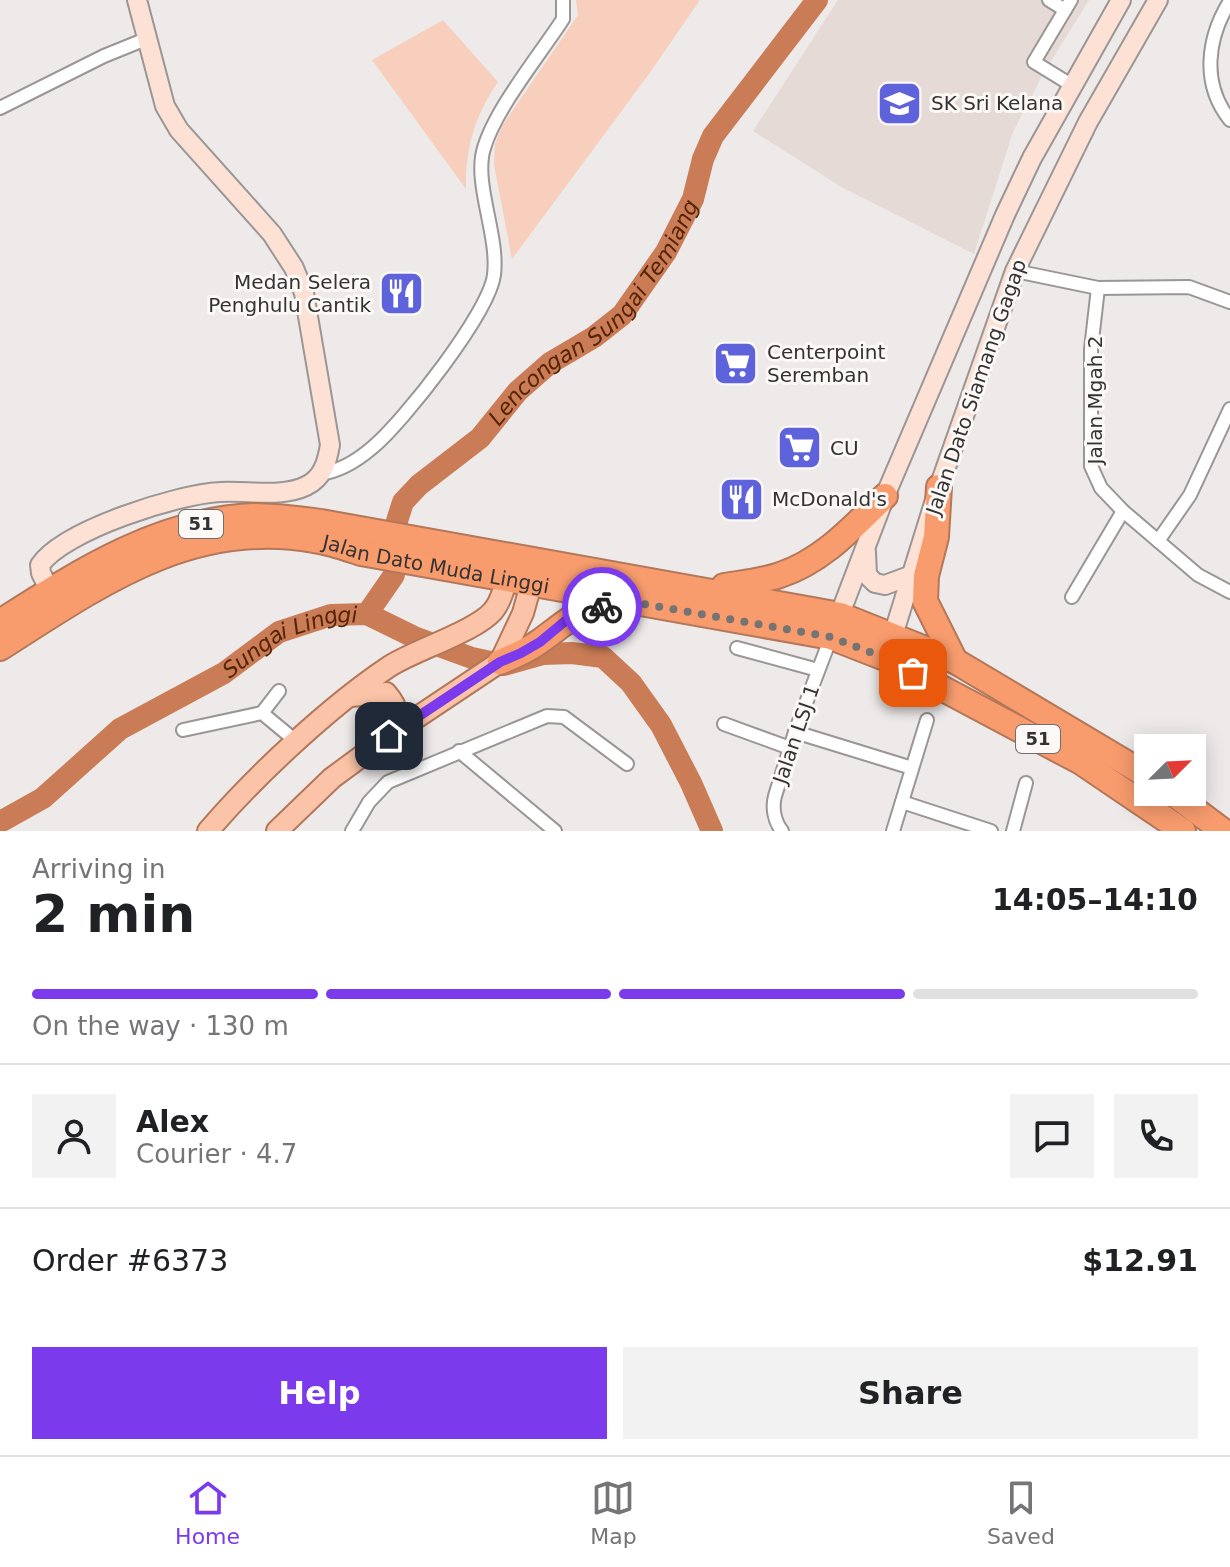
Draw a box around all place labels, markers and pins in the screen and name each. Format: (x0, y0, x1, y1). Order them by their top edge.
school or university icon: SK Sri Kelana (876, 79, 924, 127)
place label: SK Sri Kelana (931, 91, 1063, 115)
place label: Medan Selera Penghulu Cantik (208, 270, 371, 317)
restaurant icon: Medan Selera Penghulu Cantik (378, 270, 426, 318)
supermarket icon: Centerpoint Seremban (712, 340, 760, 388)
place label: Centerpoint Seremban (767, 340, 885, 387)
supermarket icon: CU (775, 424, 823, 472)
place label: CU (830, 436, 859, 460)
restaurant icon: McDonald's (717, 475, 765, 523)
place label: McDonald's (772, 487, 887, 511)
pin (879, 639, 947, 707)
pin (355, 702, 423, 770)

